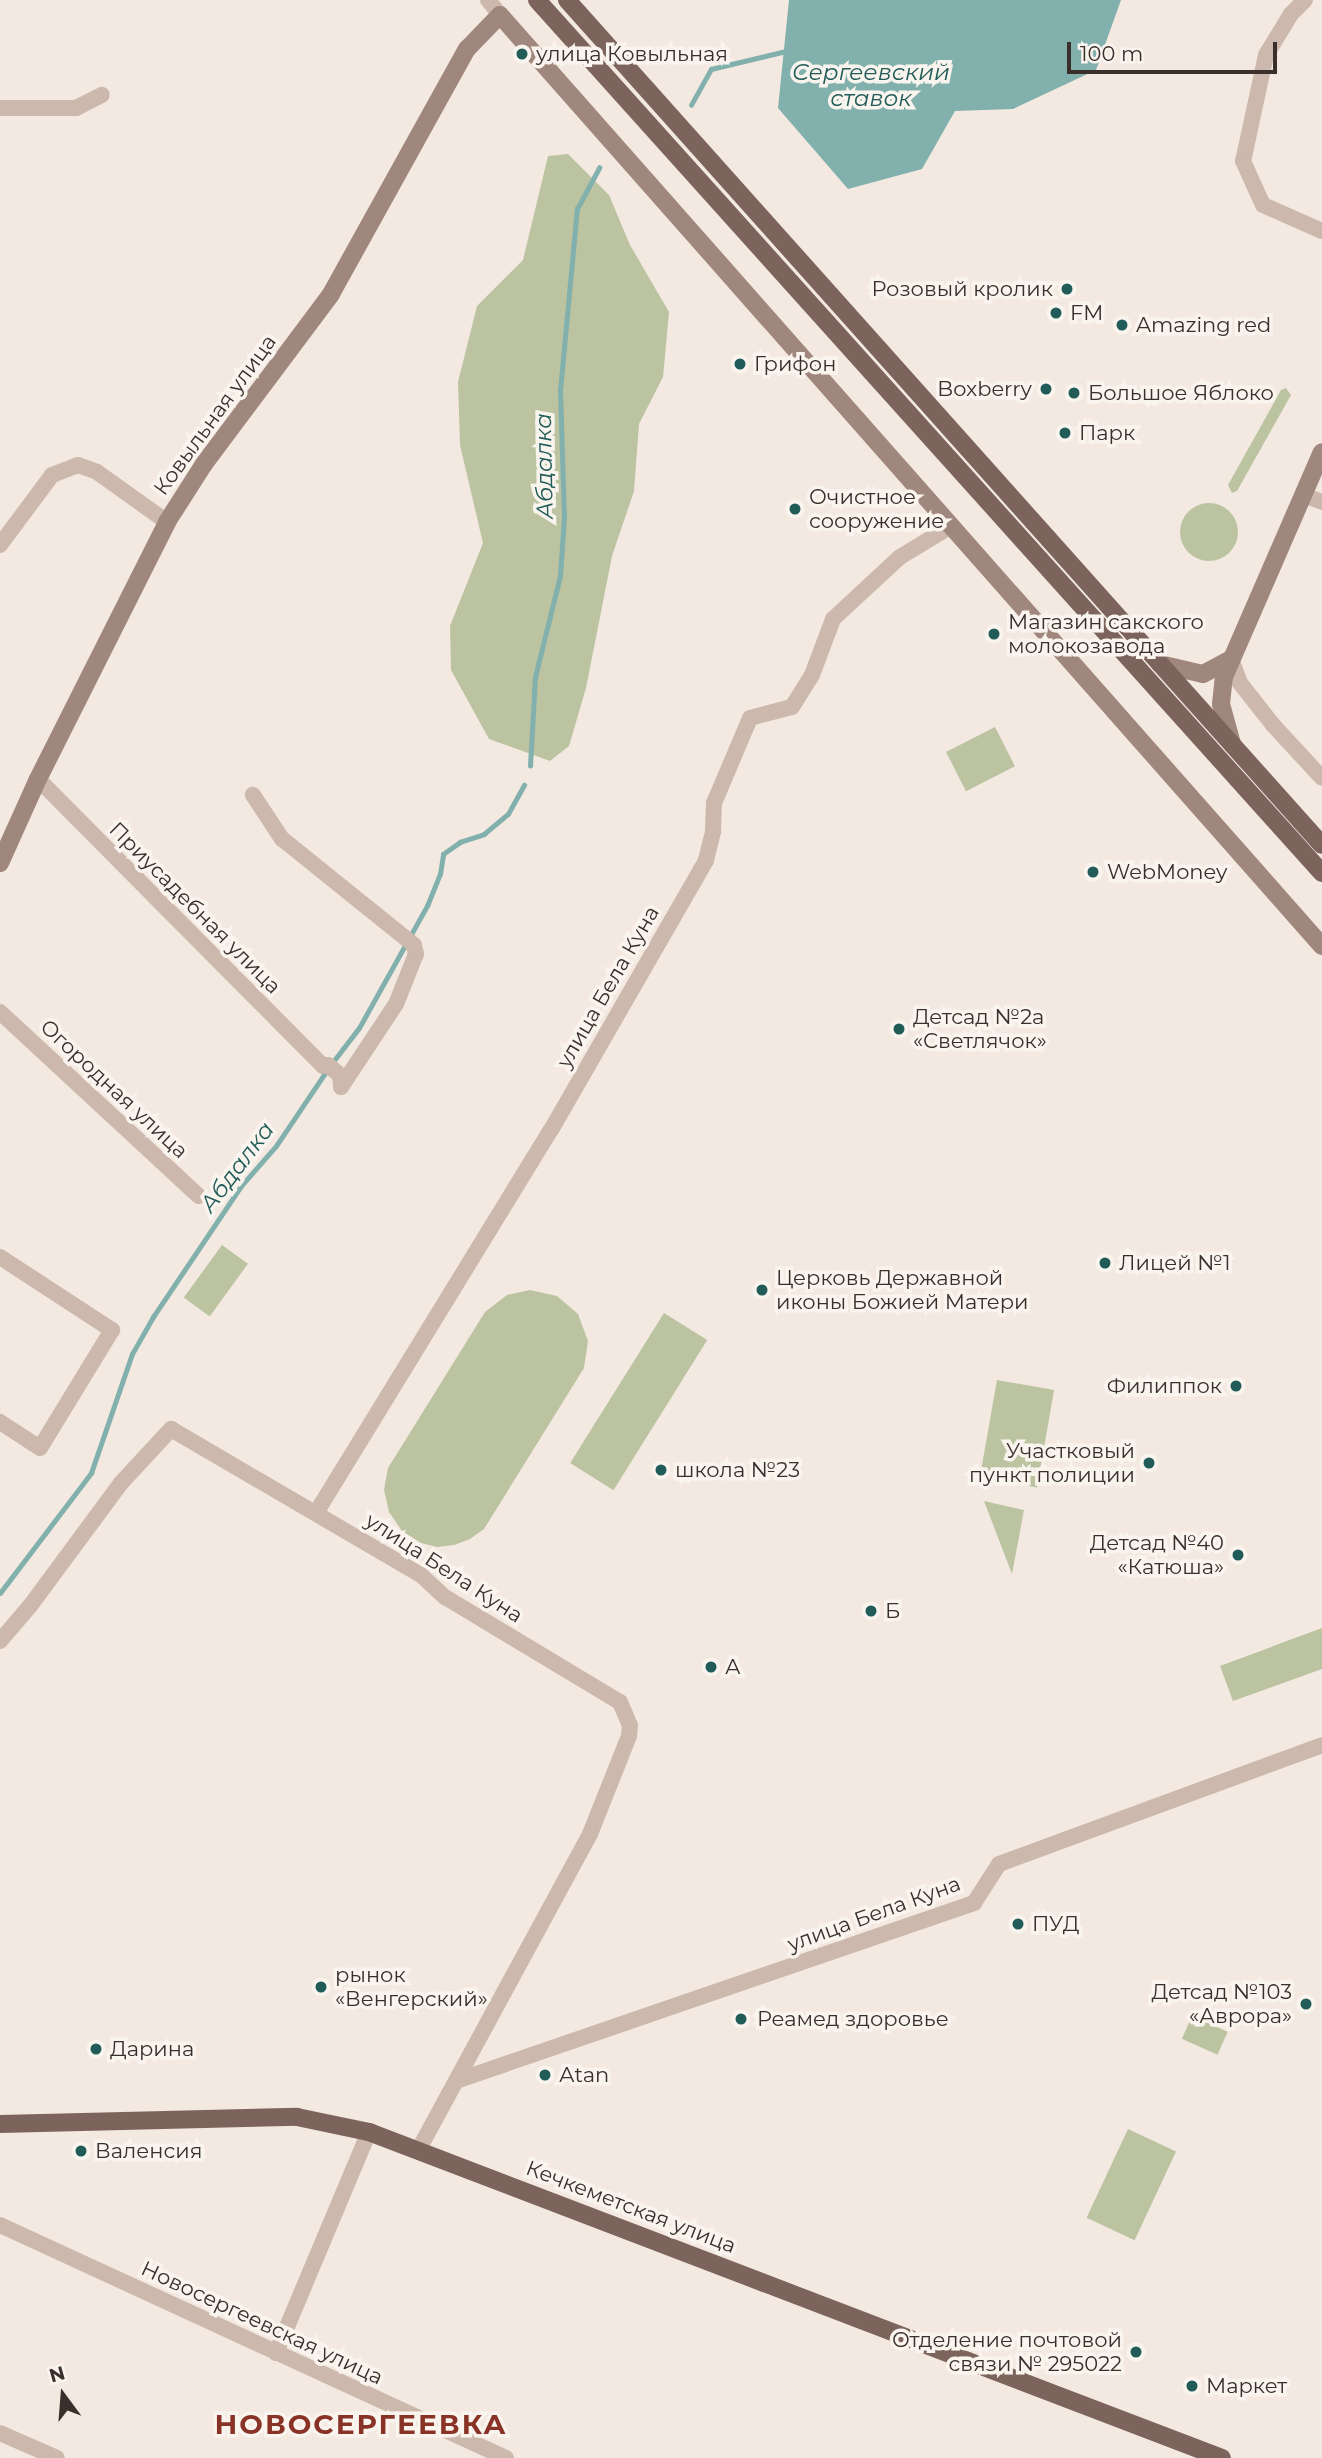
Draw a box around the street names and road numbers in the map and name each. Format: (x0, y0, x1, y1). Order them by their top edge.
street label: Ковыльная улица (148, 330, 282, 500)
street label: Приусадебная улица (104, 817, 286, 999)
street label: улица Бела Куна (551, 902, 665, 1072)
street label: Огородная улица (35, 1014, 193, 1164)
street label: улица Бела Куна (361, 1508, 527, 1628)
street label: улица Бела Куна (784, 1871, 964, 1957)
street label: Кечкеметская улица (522, 2155, 740, 2259)
street label: Новосергеевская улица (137, 2256, 387, 2390)

